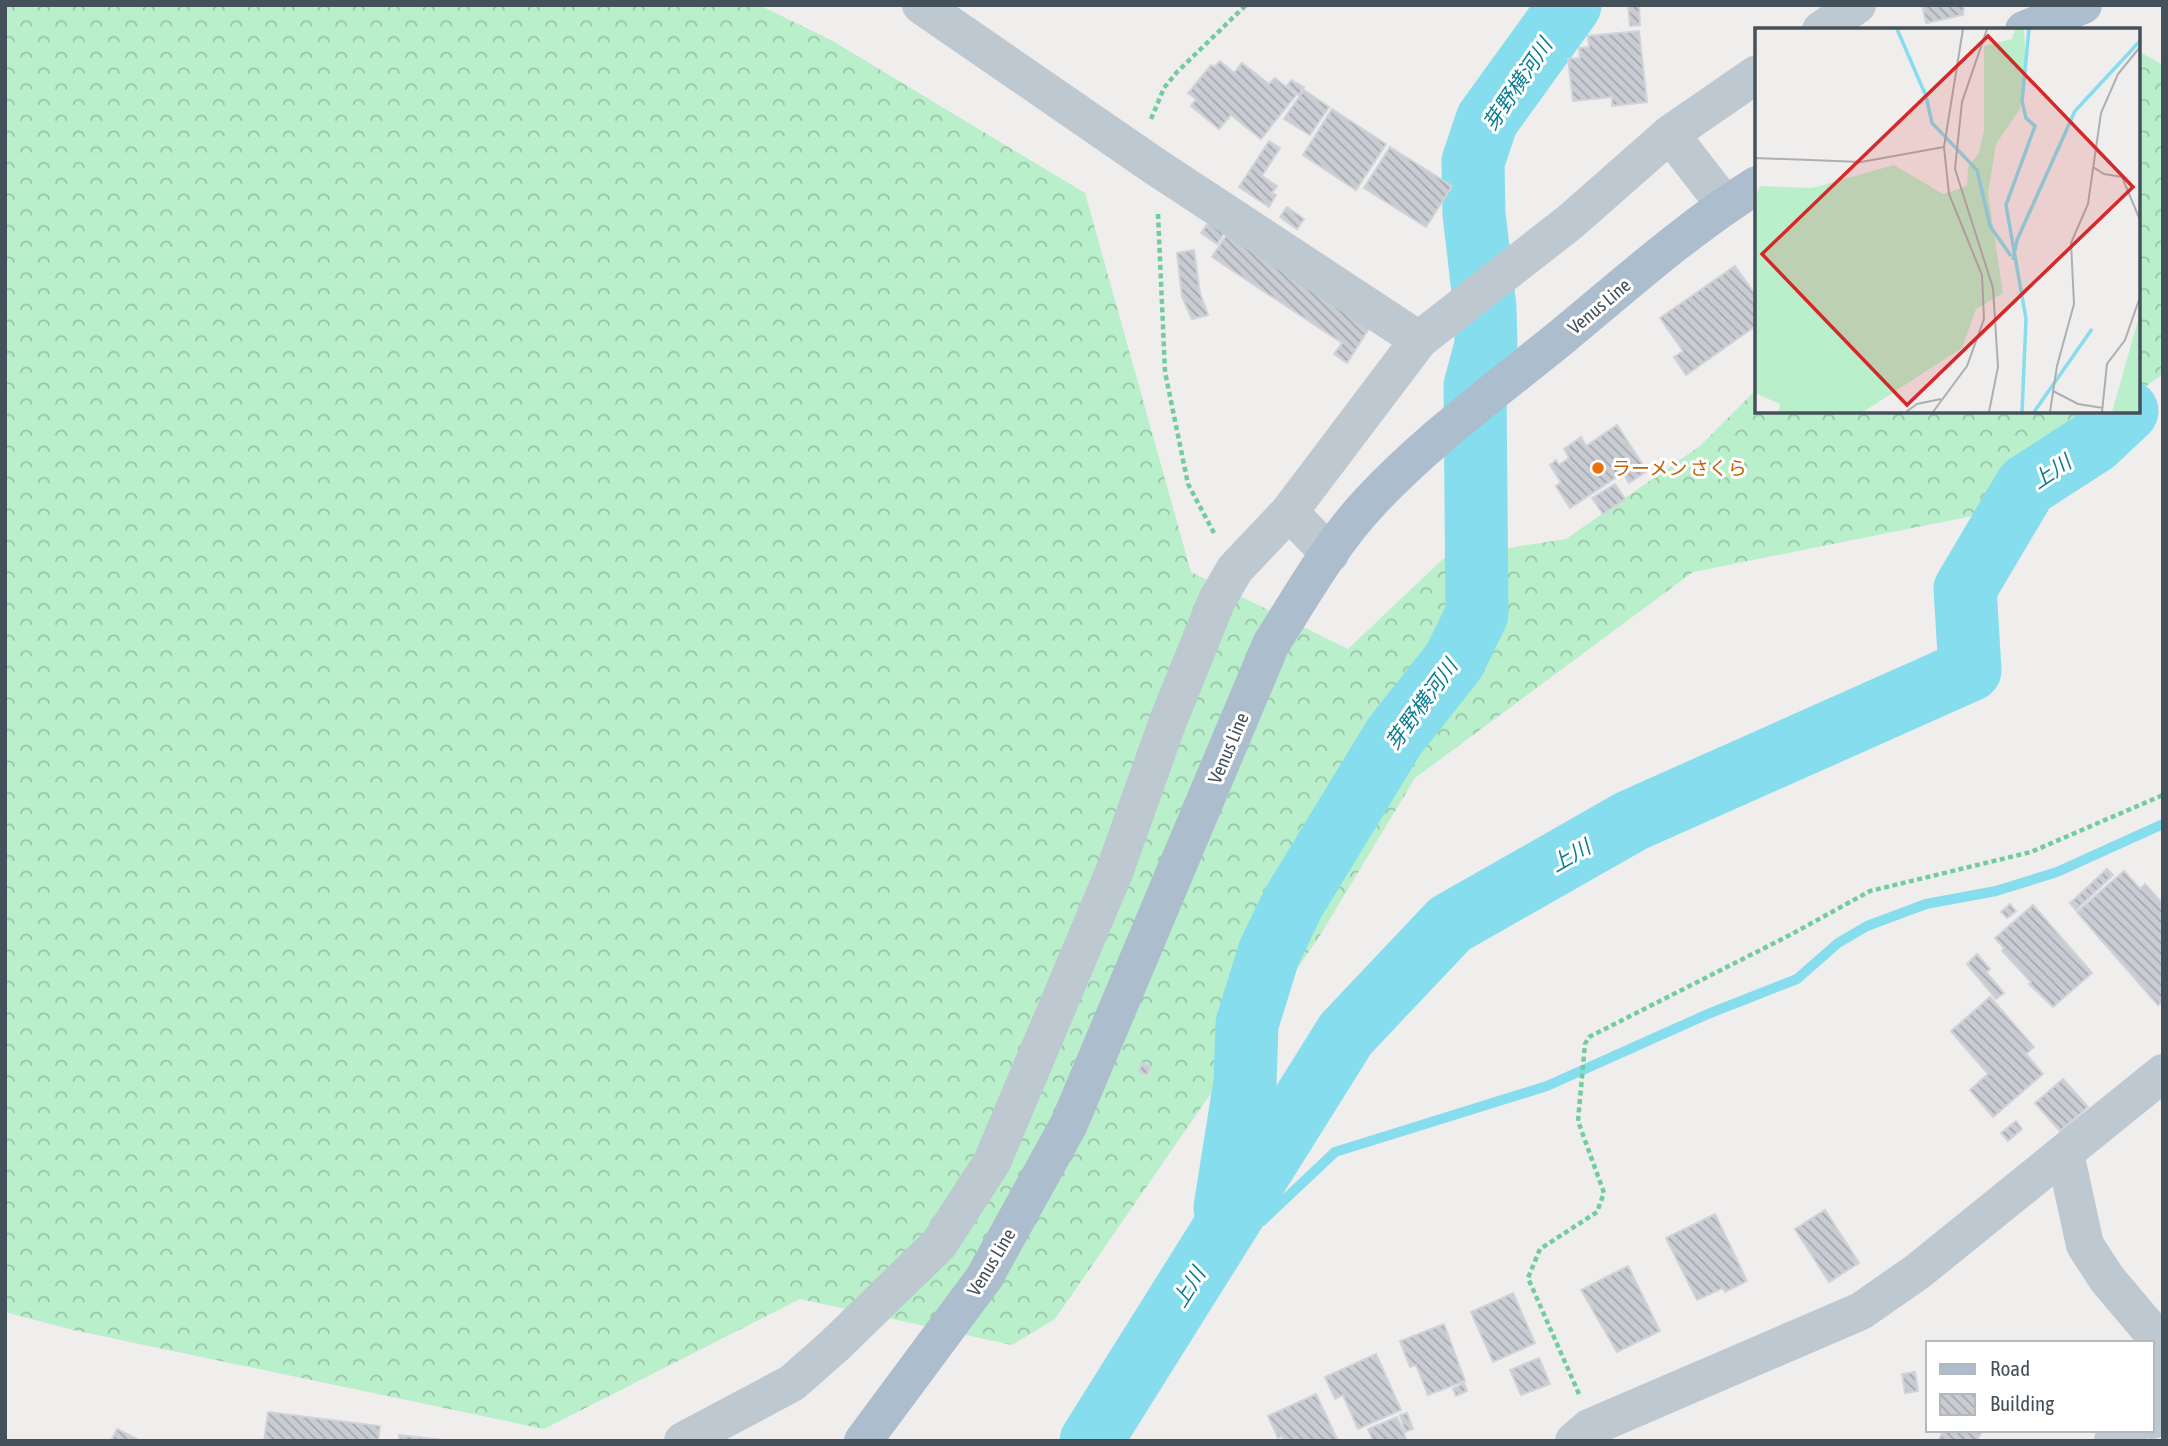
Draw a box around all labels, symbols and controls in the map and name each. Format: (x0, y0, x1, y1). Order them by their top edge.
inset map (1755, 28, 2140, 413)
water label: 芽野横河川 (1478, 32, 1557, 134)
street label: Venus Line (1563, 274, 1635, 338)
water label: 上川 (2027, 448, 2077, 493)
place label: ラーメン さくら (1612, 457, 1747, 479)
marker: ラーメン さくら (1590, 460, 1606, 476)
water label: 芽野横河川 (1380, 653, 1463, 754)
street label: Venus Line (1203, 709, 1253, 787)
water label: 上川 (1546, 833, 1596, 876)
street label: Venus Line (962, 1224, 1020, 1300)
water label: 上川 (1167, 1261, 1210, 1311)
legend (1926, 1341, 2154, 1432)
text: Road (1990, 1356, 2030, 1380)
text: Building (1990, 1391, 2054, 1415)

